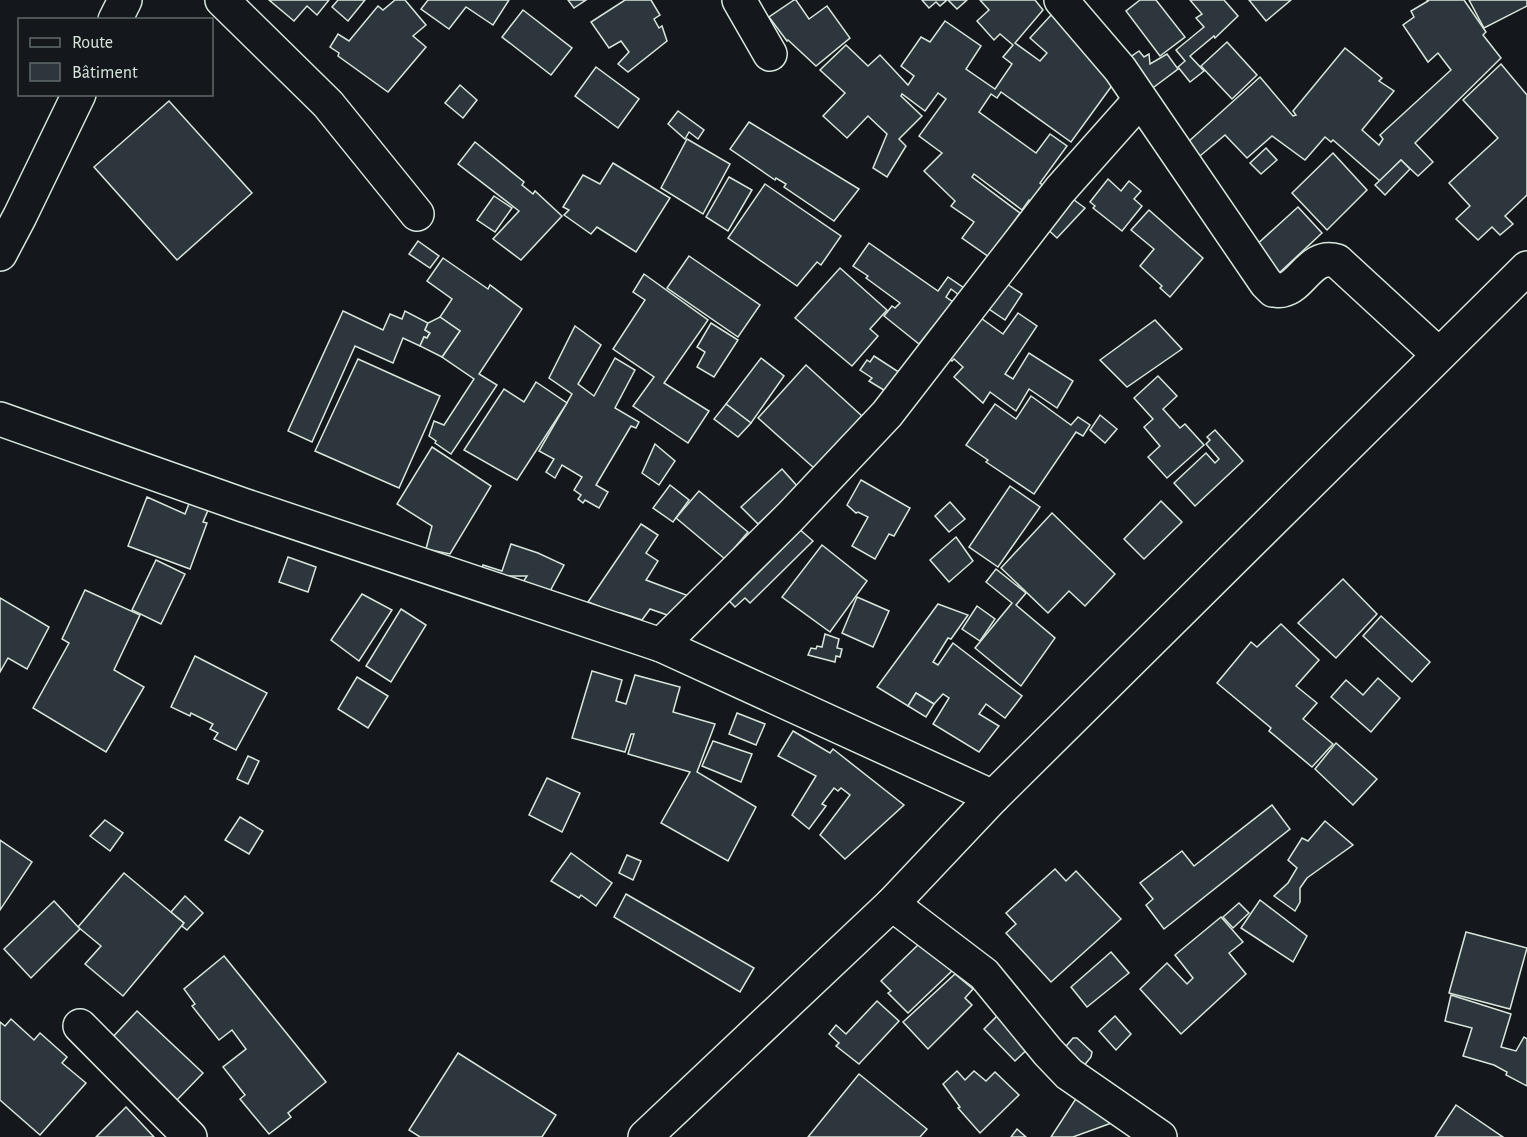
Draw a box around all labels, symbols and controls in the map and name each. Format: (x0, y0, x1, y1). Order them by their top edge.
legend (18, 18, 213, 96)
text: Route (72, 34, 113, 52)
text: Bâtiment (72, 64, 138, 82)

